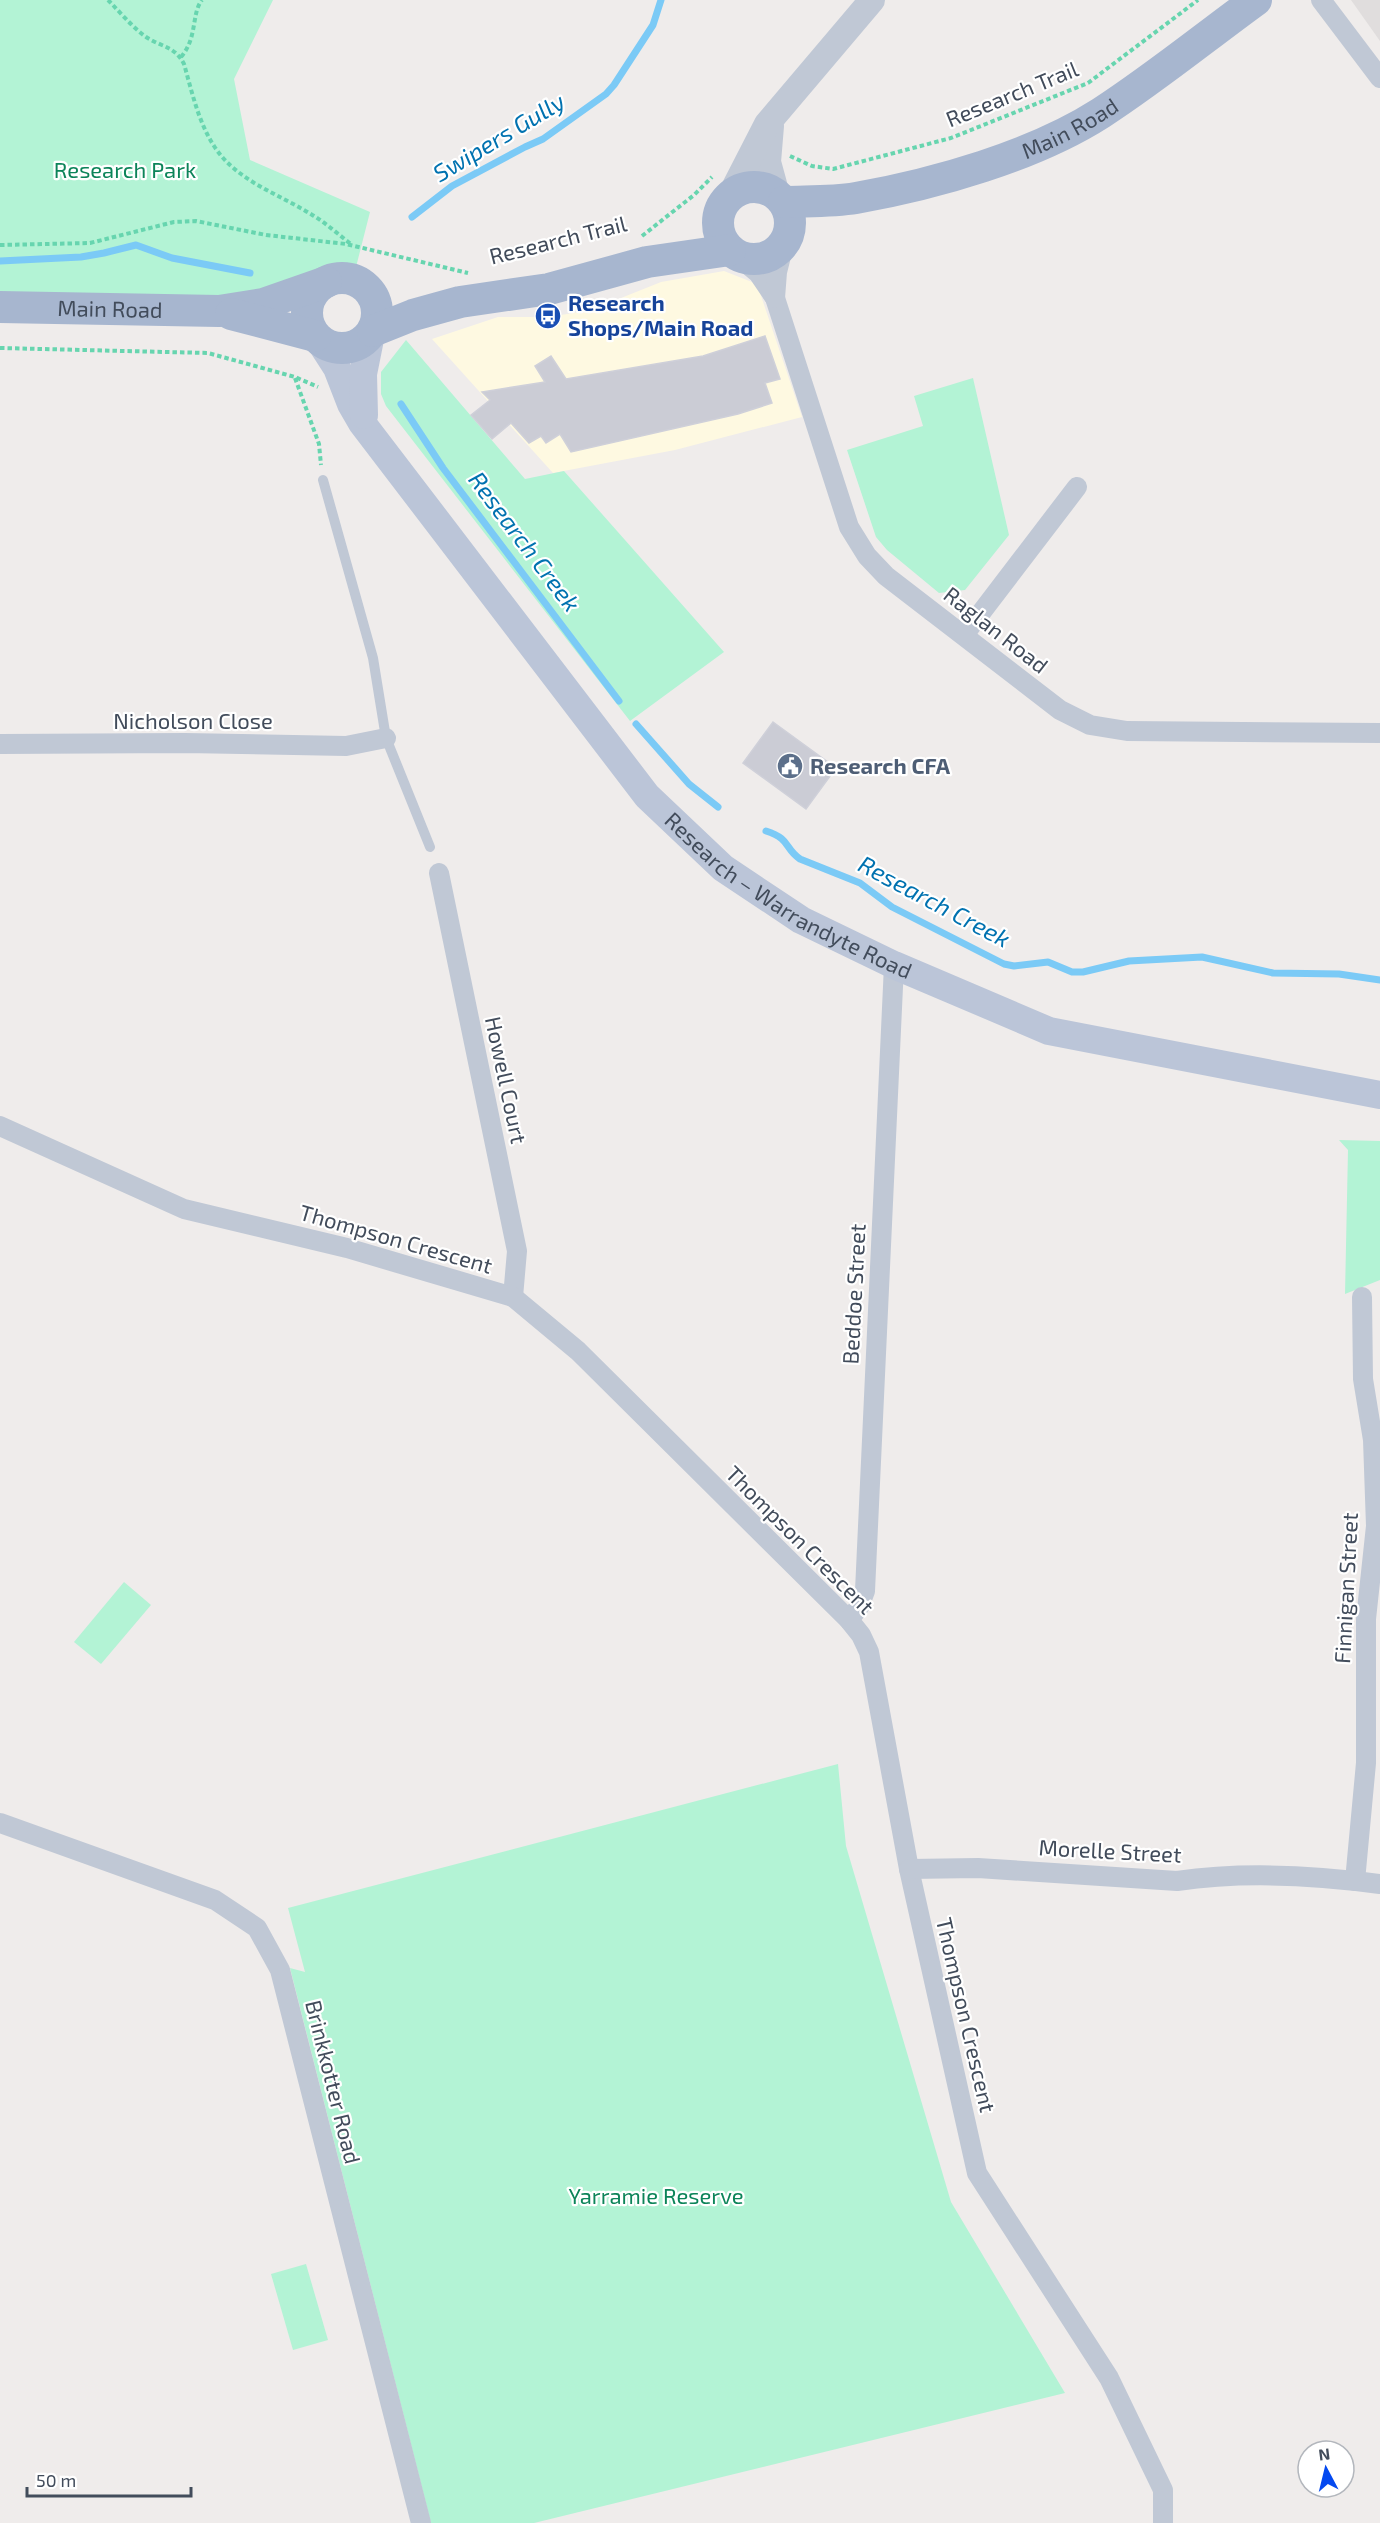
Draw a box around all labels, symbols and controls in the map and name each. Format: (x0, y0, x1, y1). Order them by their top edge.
street label: Research Trail (942, 55, 1082, 131)
water label: Swipers Gully (427, 86, 569, 187)
street label: Main Road (1017, 92, 1122, 163)
park label: Research Park (54, 156, 196, 182)
street label: Research Trail (486, 209, 629, 269)
place label: Research Shops/Main Road (568, 289, 753, 340)
street label: Main Road (57, 294, 163, 322)
bus stop icon: Research Shops/Main Road (533, 301, 563, 331)
water label: Research Creek (463, 465, 587, 617)
street label: Raglan Road (939, 581, 1054, 678)
street label: Nicholson Close (113, 707, 273, 733)
public building icon: Research CFA (775, 751, 805, 781)
place label: Research CFA (810, 752, 951, 778)
street label: Research – Warrandyte Road (660, 806, 916, 983)
water label: Research Creek (854, 848, 1016, 953)
street label: Howell Court (481, 1014, 533, 1146)
street label: Thompson Crescent (297, 1198, 496, 1278)
street label: Beddoe Street (836, 1223, 870, 1365)
street label: Thompson Crescent (721, 1460, 880, 1619)
street label: Finnigan Street (1328, 1512, 1362, 1664)
street label: Morelle Street (1038, 1833, 1182, 1867)
street label: Thompson Crescent (932, 1915, 1002, 2115)
street label: Brinkkotter Road (301, 1997, 367, 2166)
park label: Yarramie Reserve (569, 2182, 744, 2208)
north arrow (1296, 2439, 1356, 2499)
text: N (1317, 2443, 1331, 2464)
scale bar (27, 2460, 190, 2498)
text: 50 m (36, 2469, 76, 2491)

